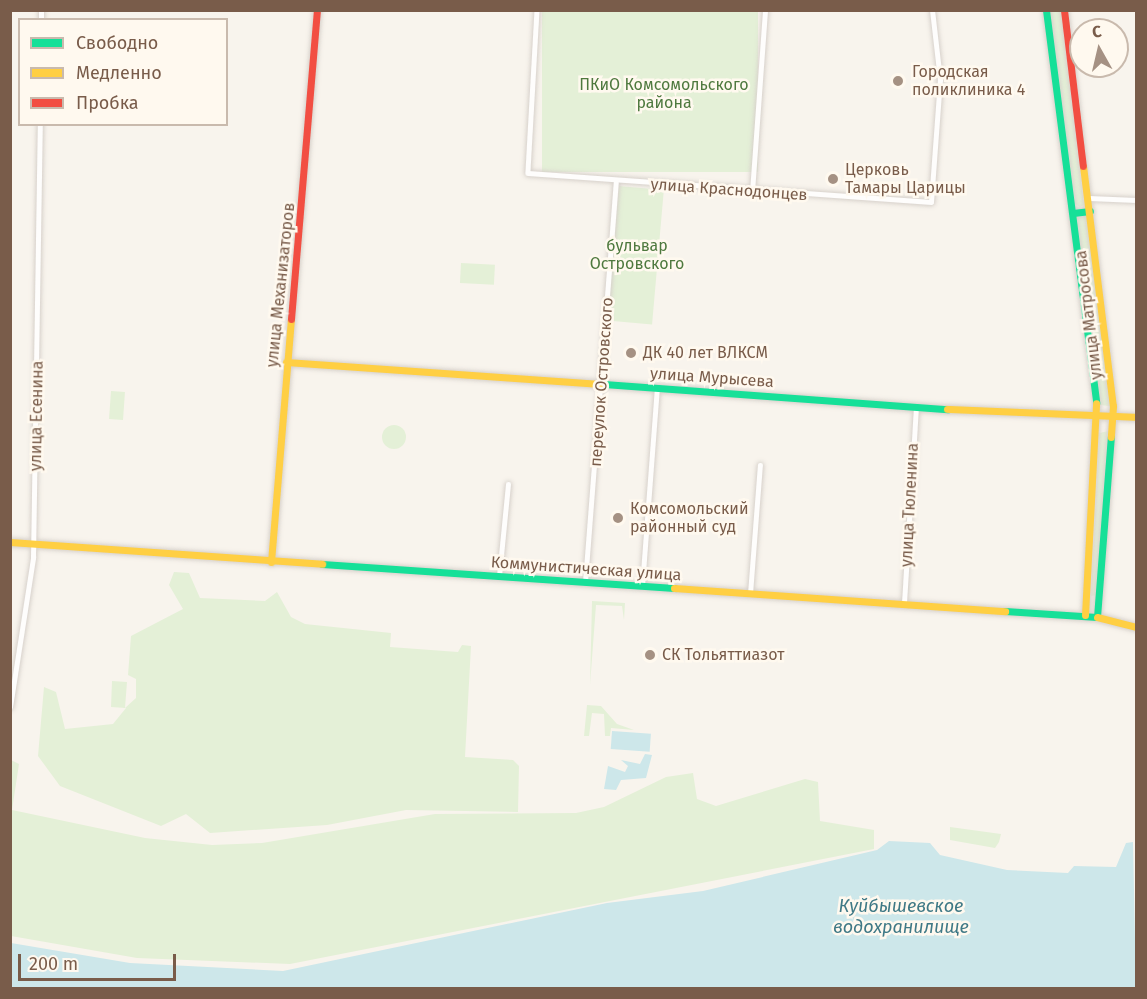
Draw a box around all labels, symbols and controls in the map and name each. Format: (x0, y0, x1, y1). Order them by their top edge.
legend (18, 18, 228, 126)
north arrow (1069, 18, 1129, 78)
text: С (1091, 22, 1103, 42)
text: Свободно (76, 32, 158, 54)
text: Медленно (76, 62, 162, 84)
place label: Городская поликлиника 4 (912, 62, 1025, 100)
marker: Городская поликлиника 4 (889, 72, 907, 90)
park label: ПКиО Комсомольского района (579, 75, 749, 113)
text: Пробка (76, 92, 139, 114)
place label: Церковь Тамары Царицы (845, 160, 966, 198)
marker: Церковь Тамары Царицы (826, 172, 840, 186)
street label: улица Краснодонцев (650, 175, 808, 205)
street label: улица Механизаторов (263, 202, 299, 368)
park label: бульвар Островского (590, 236, 684, 274)
street label: улица Матросова (1072, 249, 1106, 381)
street label: переулок Островского (587, 297, 617, 467)
place label: ДК 40 лет ВЛКСМ (643, 343, 768, 363)
marker: ДК 40 лет ВЛКСМ (624, 346, 638, 360)
street label: улица Есенина (26, 361, 48, 471)
street label: улица Мурысева (649, 364, 775, 392)
street label: улица Тюленина (897, 442, 923, 568)
place label: Комсомольский районный суд (630, 499, 748, 537)
marker: Комсомольский районный суд (611, 511, 625, 525)
street label: Коммунистическая улица (490, 553, 682, 585)
place label: СК Тольяттиазот (662, 645, 784, 665)
marker: СК Тольяттиазот (643, 648, 657, 662)
water label: Куйбышевское водохранилище (833, 896, 969, 938)
scale bar (21, 942, 178, 980)
text: 200 m (29, 953, 78, 975)

